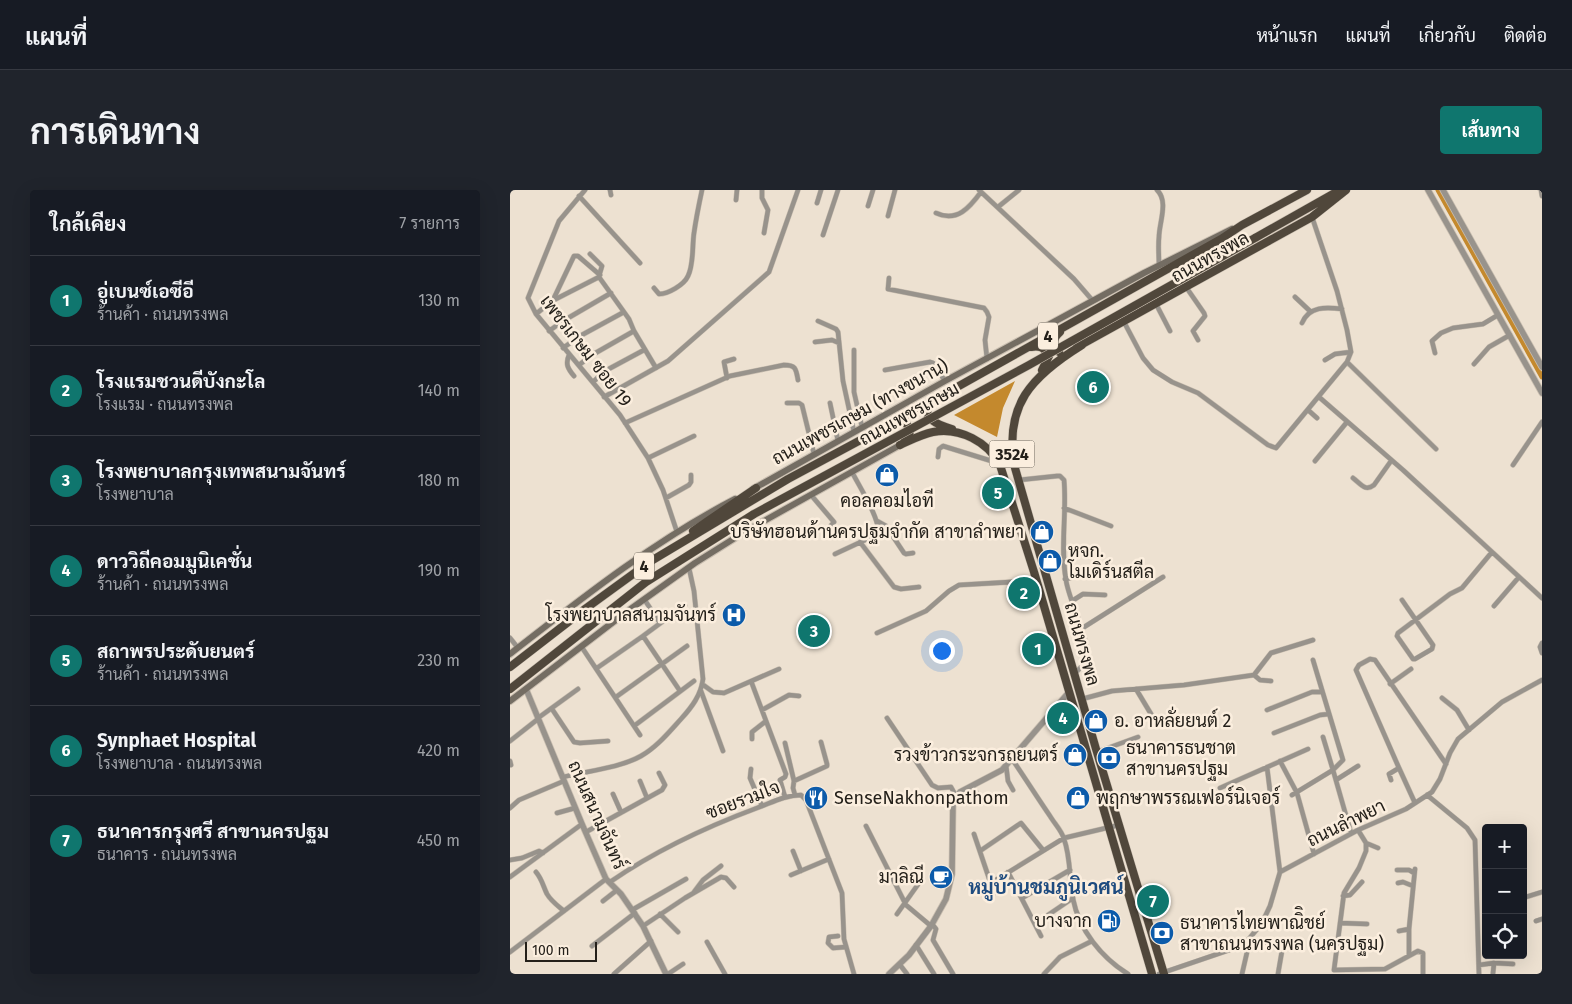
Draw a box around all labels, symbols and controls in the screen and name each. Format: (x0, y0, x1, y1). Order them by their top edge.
text: แผนที่ (25, 23, 87, 51)
text: หน้าแรก (1256, 25, 1318, 47)
text: แผนที่ (1346, 25, 1390, 47)
text: เกี่ยวกับ (1418, 25, 1476, 47)
text: ติดต่อ (1504, 25, 1547, 47)
button: เส้นทาง (1440, 106, 1542, 154)
text: การเดินทาง (30, 111, 200, 153)
text: ใกล้เคียง (50, 211, 126, 237)
text: 7 รายการ (399, 214, 460, 233)
street label: ถนนทรงพล (1167, 227, 1253, 287)
text: อู่เบนซ์เอซีอี (97, 280, 194, 303)
text: 1 (62, 291, 70, 310)
text: 130 m (418, 291, 460, 310)
street label: เพชรเกษม ซอย 19 (535, 291, 637, 411)
text: ร้านค้า · ถนนทรงพล (97, 305, 228, 324)
road number: 4 (1038, 322, 1058, 350)
street label: ถนนเพชรเกษม (ทางขนาน) (768, 354, 952, 470)
pin: 6 (1077, 368, 1109, 406)
text: โรงแรมชวนดีบังกะโล (97, 370, 266, 393)
street label: ถนนเพชรเกษม (855, 378, 963, 450)
text: 2 (62, 381, 70, 400)
text: 140 m (418, 381, 460, 400)
text: โรงแรม · ถนนทรงพล (97, 395, 233, 414)
road number: 3524 (990, 440, 1034, 468)
text: โรงพยาบาลกรุงเทพสนามจันทร์ (97, 460, 346, 483)
shop icon: คอลคอมไอที (874, 462, 900, 488)
text: 3 (62, 471, 70, 490)
text: 180 m (417, 471, 460, 490)
pin: 5 (982, 474, 1014, 512)
text: โรงพยาบาล (97, 485, 174, 504)
place label: คอลคอมไอที (840, 488, 934, 512)
shop icon: บริษัทฮอนด้านครปฐมจำกัด สาขาลำพยา (1029, 519, 1055, 545)
place label: บริษัทฮอนด้านครปฐมจำกัด สาขาลำพยา (730, 520, 1024, 544)
place label: หจก. โมเดิร์นสตีล (1067, 540, 1154, 583)
shop icon: หจก. โมเดิร์นสตีล (1037, 548, 1063, 574)
text: ดาววิถีคอมมูนิเคชั่น (97, 550, 252, 573)
road number: 4 (634, 552, 654, 580)
text: 4 (61, 561, 71, 580)
text: 190 m (418, 561, 460, 580)
pin: 2 (1008, 574, 1040, 612)
text: ร้านค้า · ถนนทรงพล (97, 575, 228, 594)
street label: ถนนทรงพล (1060, 600, 1104, 688)
place label: โรงพยาบาลสนามจันทร์ (545, 602, 716, 626)
hospital icon: โรงพยาบาลสนามจันทร์ (721, 602, 747, 628)
pin: 3 (798, 612, 830, 650)
pin: 1 (1022, 630, 1054, 668)
your location (929, 638, 955, 664)
text: สถาพรประดับยนตร์ (97, 640, 254, 663)
text: 5 (62, 651, 70, 670)
text: 230 m (417, 651, 460, 670)
text: ร้านค้า · ถนนทรงพล (97, 665, 228, 684)
pin: 4 (1047, 699, 1079, 737)
place label: อ. อาหลั่ยยนต์ 2 (1114, 706, 1232, 732)
shop icon: อ. อาหลั่ยยนต์ 2 (1083, 708, 1109, 734)
text: Synphaet Hospital (97, 729, 256, 752)
place label: ธนาคารธนชาต สาขานครปฐม (1126, 737, 1236, 781)
text: 6 (61, 741, 71, 760)
text: 420 m (417, 741, 460, 760)
place label: รวงข้าวกระจกรถยนตร์ (894, 742, 1058, 766)
shop icon: รวงข้าวกระจกรถยนตร์ (1062, 742, 1088, 768)
bank icon: ธนาคารธนชาต สาขานครปฐม (1096, 745, 1122, 771)
text: โรงพยาบาล · ถนนทรงพล (97, 754, 262, 773)
street label: ถนนสนามจันทร์ (563, 756, 633, 873)
street label: ซอยรวมใจ (702, 774, 783, 824)
restaurant icon: SenseNakhonpathom (803, 785, 829, 811)
shop icon: พฤกษาพรรณเฟอร์นิเจอร์ (1065, 785, 1091, 811)
place label: พฤกษาพรรณเฟอร์นิเจอร์ (1096, 785, 1280, 809)
place label: SenseNakhonpathom (834, 787, 1009, 809)
street label: ถนนลำพยา (1303, 795, 1389, 851)
text: ธนาคารกรุงศรี สาขานครปฐม (97, 820, 329, 843)
map controls (1482, 824, 1527, 959)
button: + (1482, 824, 1527, 869)
text: 7 (62, 831, 70, 850)
text: 450 m (417, 831, 460, 850)
text: ธนาคาร · ถนนทรงพล (97, 845, 237, 864)
place label: มาลิณี (879, 864, 924, 888)
cafe icon: มาลิณี (928, 864, 954, 890)
button: − (1482, 869, 1527, 914)
district label: หมู่บ้านชมภูนิเวศน์ (968, 874, 1125, 901)
pin: 7 (1137, 882, 1169, 920)
place label: ธนาคารไทยพาณิิชย์ สาขาถนนทรงพล (นครปฐม) (1180, 906, 1384, 956)
fuel station icon: บางจาก (1096, 908, 1122, 934)
place label: บางจาก (1034, 910, 1092, 932)
button: locate (1482, 914, 1527, 959)
bank icon: ธนาคารไทยพาณิิชย์ สาขาถนนทรงพล (นครปฐม) (1149, 920, 1175, 946)
scale bar (525, 939, 598, 962)
text: 100 m (532, 942, 569, 959)

